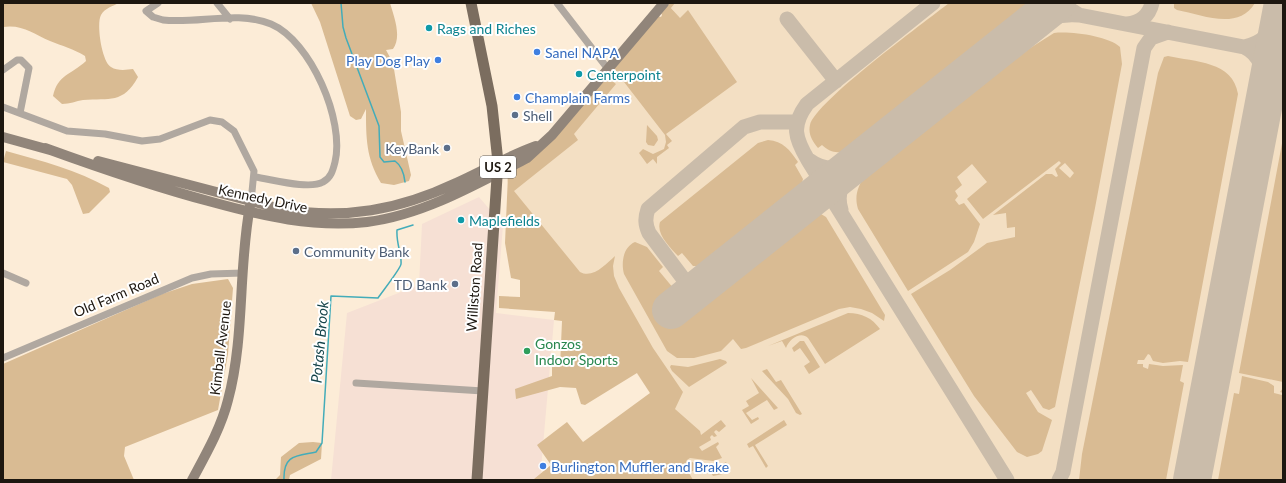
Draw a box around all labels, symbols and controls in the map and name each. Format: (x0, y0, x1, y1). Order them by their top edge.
place label: Rags and Riches (437, 20, 536, 37)
marker: Rags and Riches (424, 23, 434, 33)
place label: Sanel NAPA (545, 44, 619, 61)
marker: Sanel NAPA (532, 47, 542, 57)
place label: Play Dog Play (346, 52, 431, 69)
marker: Play Dog Play (433, 55, 443, 65)
place label: Centerpoint (587, 66, 661, 83)
marker: Centerpoint (574, 69, 584, 79)
place label: Champlain Farms (525, 89, 630, 106)
marker: Champlain Farms (512, 92, 522, 102)
place label: Shell (523, 107, 552, 124)
marker: Shell (510, 110, 520, 120)
place label: KeyBank (385, 140, 440, 157)
marker: KeyBank (442, 143, 452, 153)
road number: US 2 (480, 156, 516, 178)
street label: Kennedy Drive (217, 180, 309, 216)
place label: Maplefields (469, 212, 540, 229)
marker: Maplefields (456, 215, 466, 225)
street label: Williston Road (462, 242, 486, 332)
place label: Community Bank (304, 243, 410, 260)
marker: Community Bank (291, 246, 301, 256)
street label: Old Farm Road (71, 269, 161, 321)
place label: TD Bank (394, 276, 448, 293)
marker: TD Bank (450, 279, 460, 289)
water label: Potash Brook (306, 299, 332, 384)
street label: Kimball Avenue (206, 300, 234, 396)
place label: Gonzos Indoor Sports (535, 335, 618, 368)
marker: Gonzos Indoor Sports (522, 346, 532, 356)
place label: Burlington Muffler and Brake (551, 458, 729, 475)
marker: Burlington Muffler and Brake (538, 461, 548, 471)

